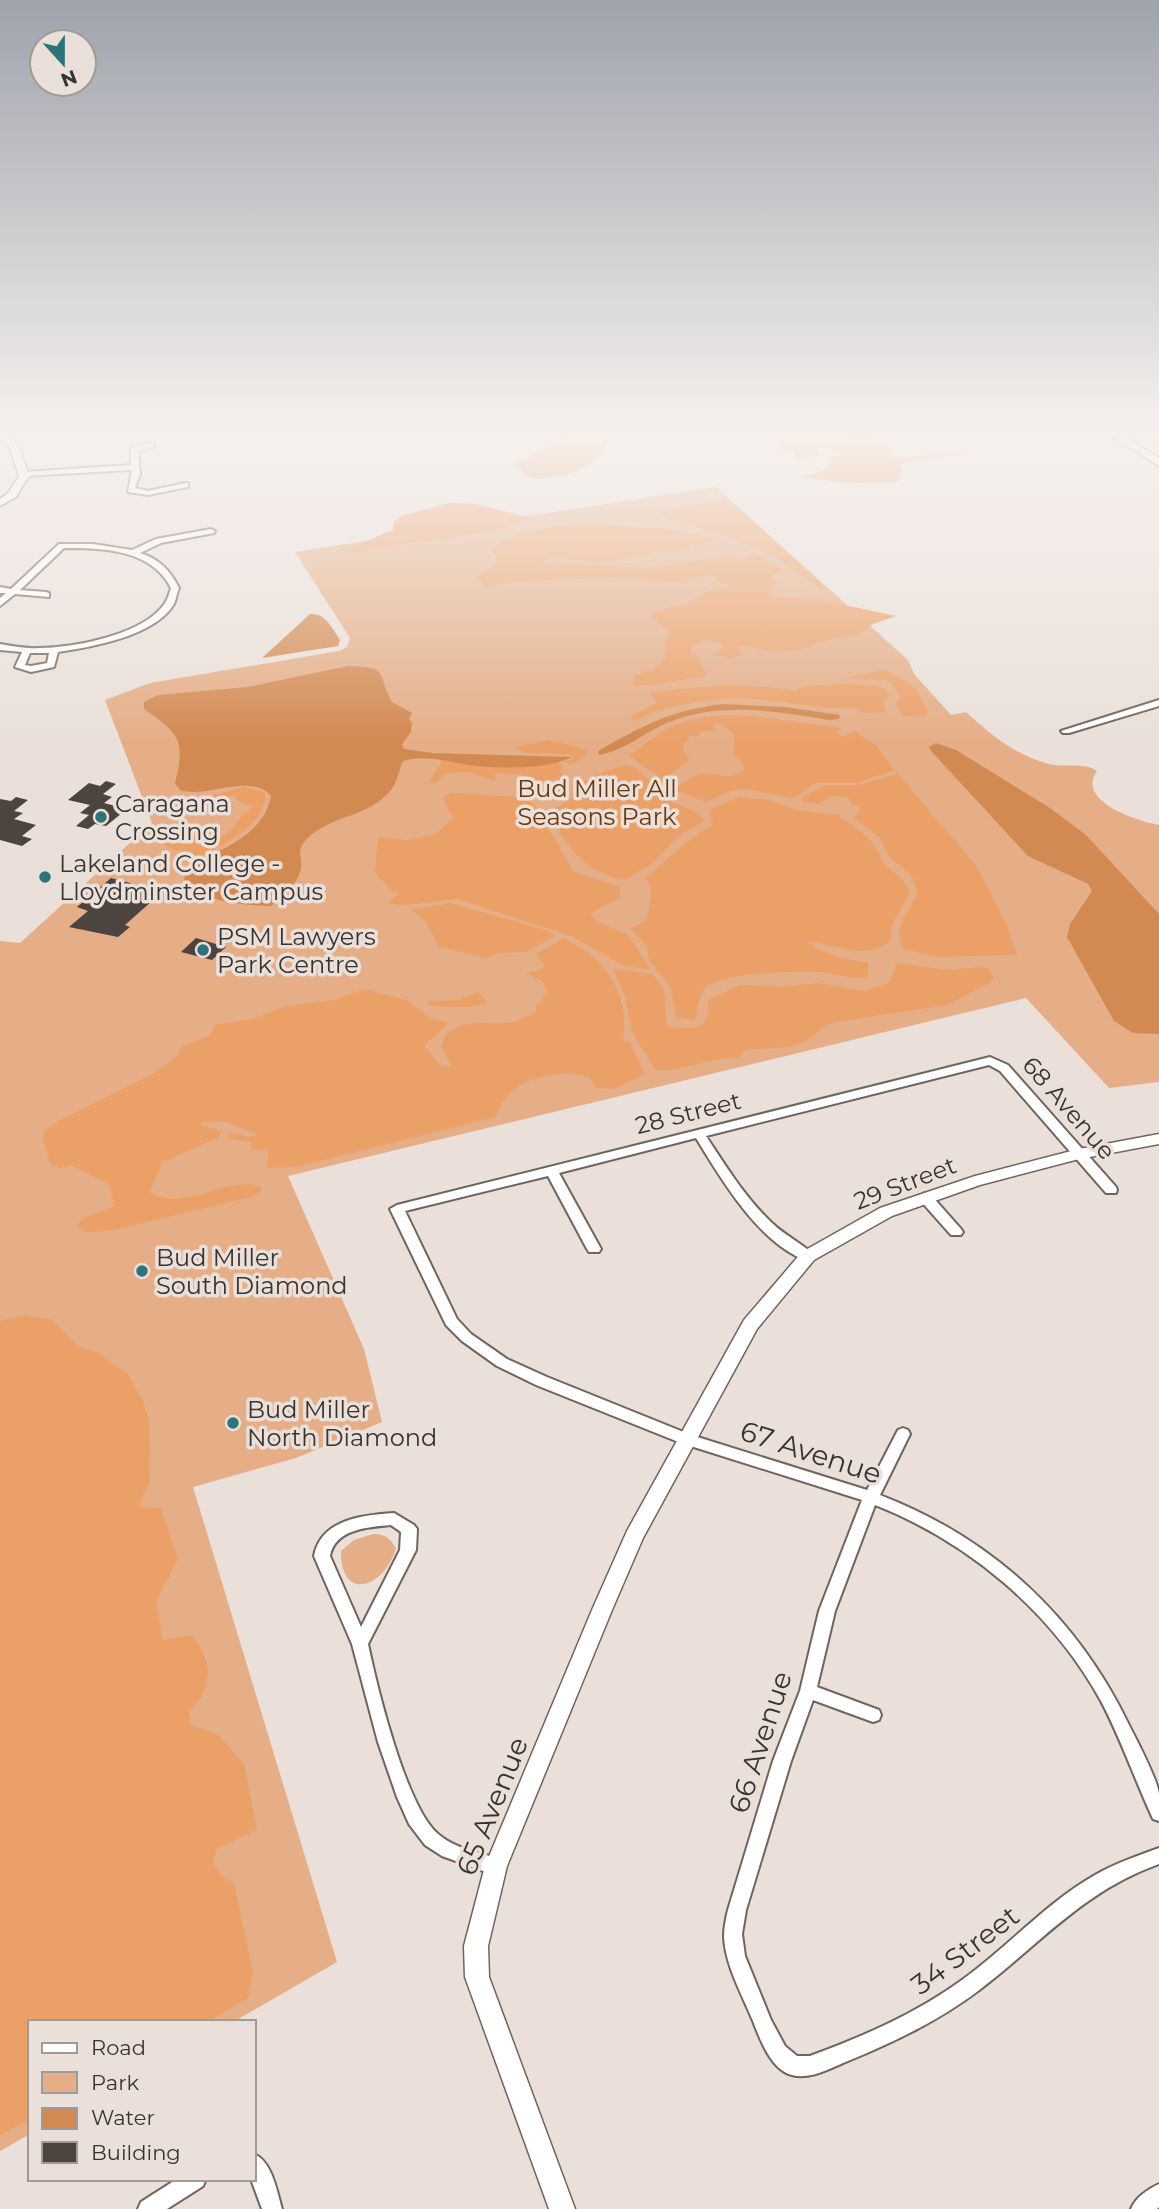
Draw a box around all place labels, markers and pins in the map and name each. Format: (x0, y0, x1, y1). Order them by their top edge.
place label: Caragana Crossing (115, 789, 230, 846)
marker: Caragana Crossing (93, 809, 109, 825)
place label: Lakeland College - Lloydminster Campus (59, 849, 323, 906)
marker: Lakeland College - Lloydminster Campus (37, 869, 53, 885)
place label: PSM Lawyers Park Centre (217, 922, 376, 979)
marker: PSM Lawyers Park Centre (195, 942, 211, 958)
place label: Bud Miller South Diamond (156, 1243, 348, 1300)
marker: Bud Miller South Diamond (134, 1263, 150, 1279)
place label: Bud Miller North Diamond (247, 1395, 437, 1452)
marker: Bud Miller North Diamond (225, 1415, 241, 1431)

